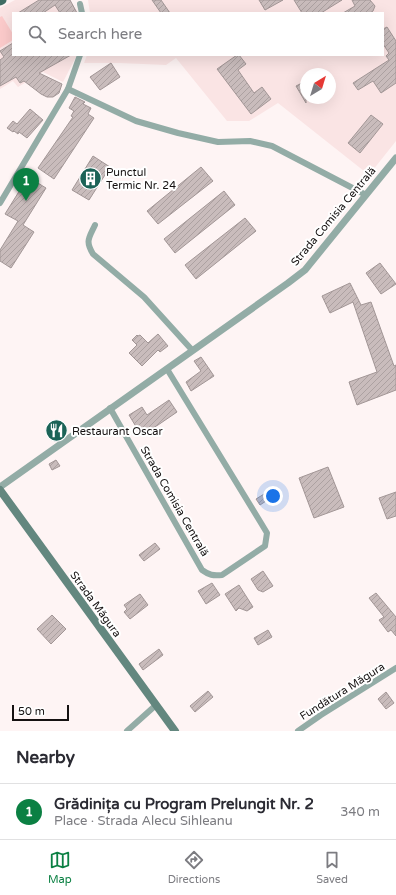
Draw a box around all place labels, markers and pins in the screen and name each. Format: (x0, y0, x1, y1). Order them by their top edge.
building icon: Punctul Termic Nr. 24 (78, 165, 104, 191)
place label: Punctul Termic Nr. 24 (106, 166, 176, 192)
pin: 1 (13, 168, 39, 201)
restaurant icon: Restaurant Oscar (43, 418, 69, 444)
place label: Restaurant Oscar (72, 425, 164, 438)

